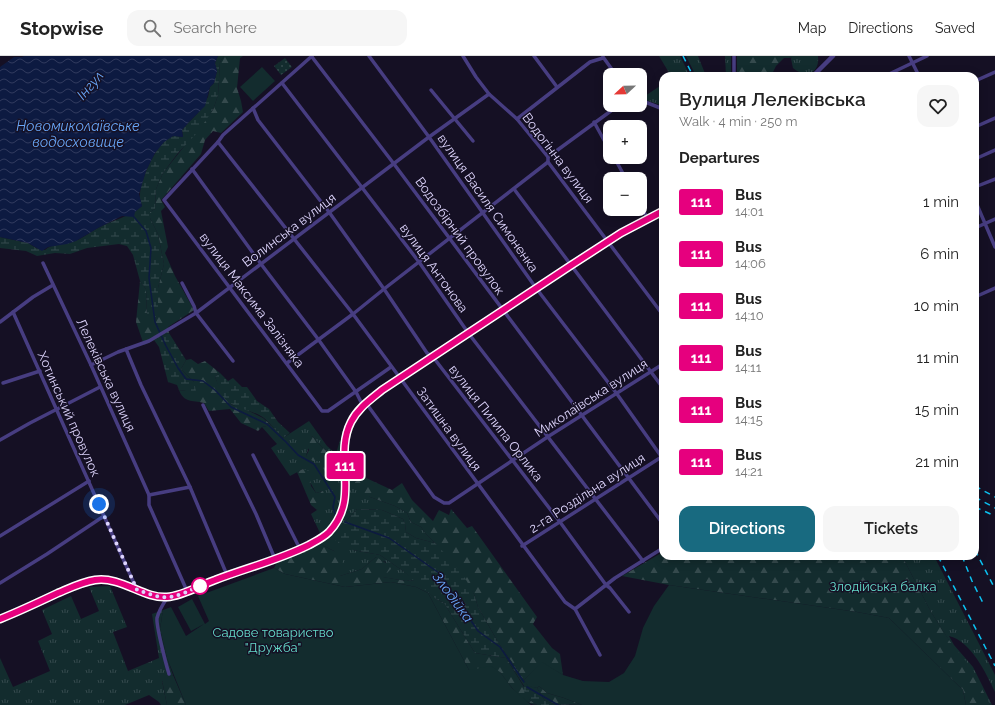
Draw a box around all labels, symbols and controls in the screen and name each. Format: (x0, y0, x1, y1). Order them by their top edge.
search box (127, 10, 407, 46)
text: Stopwise (20, 17, 103, 39)
icon: search (141, 17, 163, 39)
text: Search here (173, 19, 257, 37)
text: Map (798, 20, 826, 36)
text: Directions (848, 20, 913, 36)
text: Saved (935, 20, 975, 36)
water label: Інгул (73, 67, 107, 103)
north arrow (603, 68, 647, 112)
map controls (603, 68, 647, 216)
button: heart (917, 85, 959, 127)
text: Вулиця Лелеківська (679, 88, 866, 110)
street label: Водогінна вулиця (519, 110, 597, 206)
text: Walk · 4 min · 250 m (679, 114, 797, 129)
water label: Новомиколаївське водосховище (16, 118, 140, 150)
button: + (603, 120, 647, 164)
street label: вулиця Василя Симоненка (435, 131, 541, 275)
text: Departures (679, 149, 760, 167)
button: − (603, 172, 647, 216)
street label: Водозбірний провулок (412, 174, 508, 298)
text: Bus (735, 186, 762, 204)
street label: Волинська вулиця (239, 190, 339, 270)
text: 1 min (923, 193, 959, 211)
text: 111 (691, 194, 711, 210)
text: 14:01 (735, 204, 764, 219)
street label: вулиця Антонова (397, 221, 471, 315)
street label: вулиця Максима Залізняка (197, 230, 307, 370)
text: Bus (735, 238, 762, 256)
text: 6 min (920, 245, 959, 263)
text: 111 (691, 246, 711, 262)
text: 14:06 (735, 256, 766, 271)
text: Bus (735, 290, 762, 308)
text: 10 min (914, 297, 959, 315)
text: 111 (691, 298, 711, 314)
text: 14:10 (735, 308, 764, 323)
street label: Лелеківська вулиця (73, 316, 139, 434)
text: Bus (735, 342, 762, 360)
street label: Хотинський провулок (35, 349, 103, 479)
text: 11 min (917, 349, 959, 367)
text: 111 (691, 350, 711, 366)
street label: Миколаївська вулиця (532, 356, 650, 440)
text: 14:11 (735, 360, 761, 375)
street label: вулиця Пилипа Орлика (446, 362, 546, 484)
street label: Затишна вулиця (414, 384, 484, 474)
text: Bus (735, 394, 762, 412)
text: 15 min (915, 401, 959, 419)
text: 111 (691, 402, 711, 418)
text: 14:15 (735, 412, 763, 427)
text: Bus (735, 446, 762, 464)
street label: 2-га Роздільна вулиця (526, 450, 648, 536)
line badge: 111 (322, 453, 368, 479)
text: 21 min (915, 453, 959, 471)
text: 111 (691, 454, 711, 470)
text: 111 (335, 458, 355, 474)
text: 14:21 (735, 464, 762, 479)
your location (89, 494, 109, 514)
button: Directions (679, 506, 815, 552)
button: Tickets (823, 506, 959, 552)
water label: Злодійка (429, 569, 477, 625)
unlabelled marker (191, 577, 209, 595)
park label: Злодійська балка (829, 579, 937, 594)
park label: Садове товариство "Дружба" (213, 625, 334, 655)

